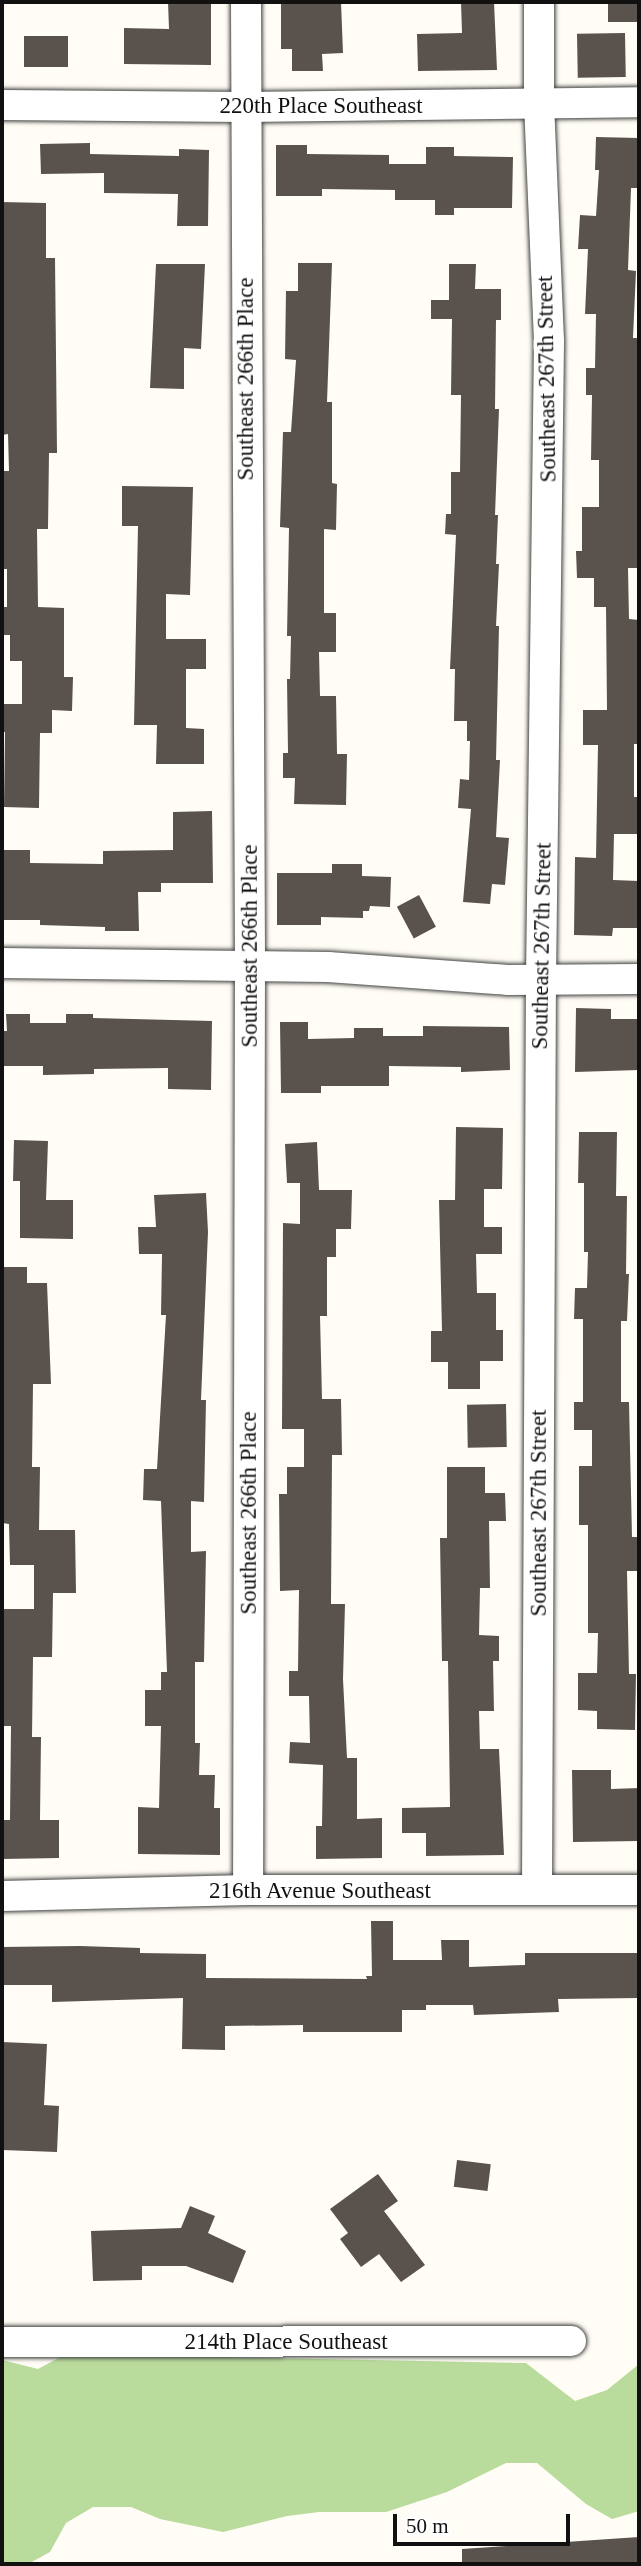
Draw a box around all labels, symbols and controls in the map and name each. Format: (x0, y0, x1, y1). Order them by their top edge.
street label: 220th Place Southeast (219, 92, 423, 120)
street label: Southeast 267th Street (531, 275, 563, 483)
street label: Southeast 266th Place (232, 277, 260, 481)
street label: Southeast 267th Street (526, 842, 558, 1050)
street label: Southeast 266th Place (236, 844, 264, 1048)
street label: Southeast 267th Street (525, 1410, 553, 1616)
street label: Southeast 266th Place (235, 1411, 263, 1615)
street label: 216th Avenue Southeast (208, 1877, 432, 1905)
street label: 214th Place Southeast (184, 2328, 388, 2356)
scale bar (396, 2500, 573, 2544)
text: 50 m (406, 2514, 449, 2538)

